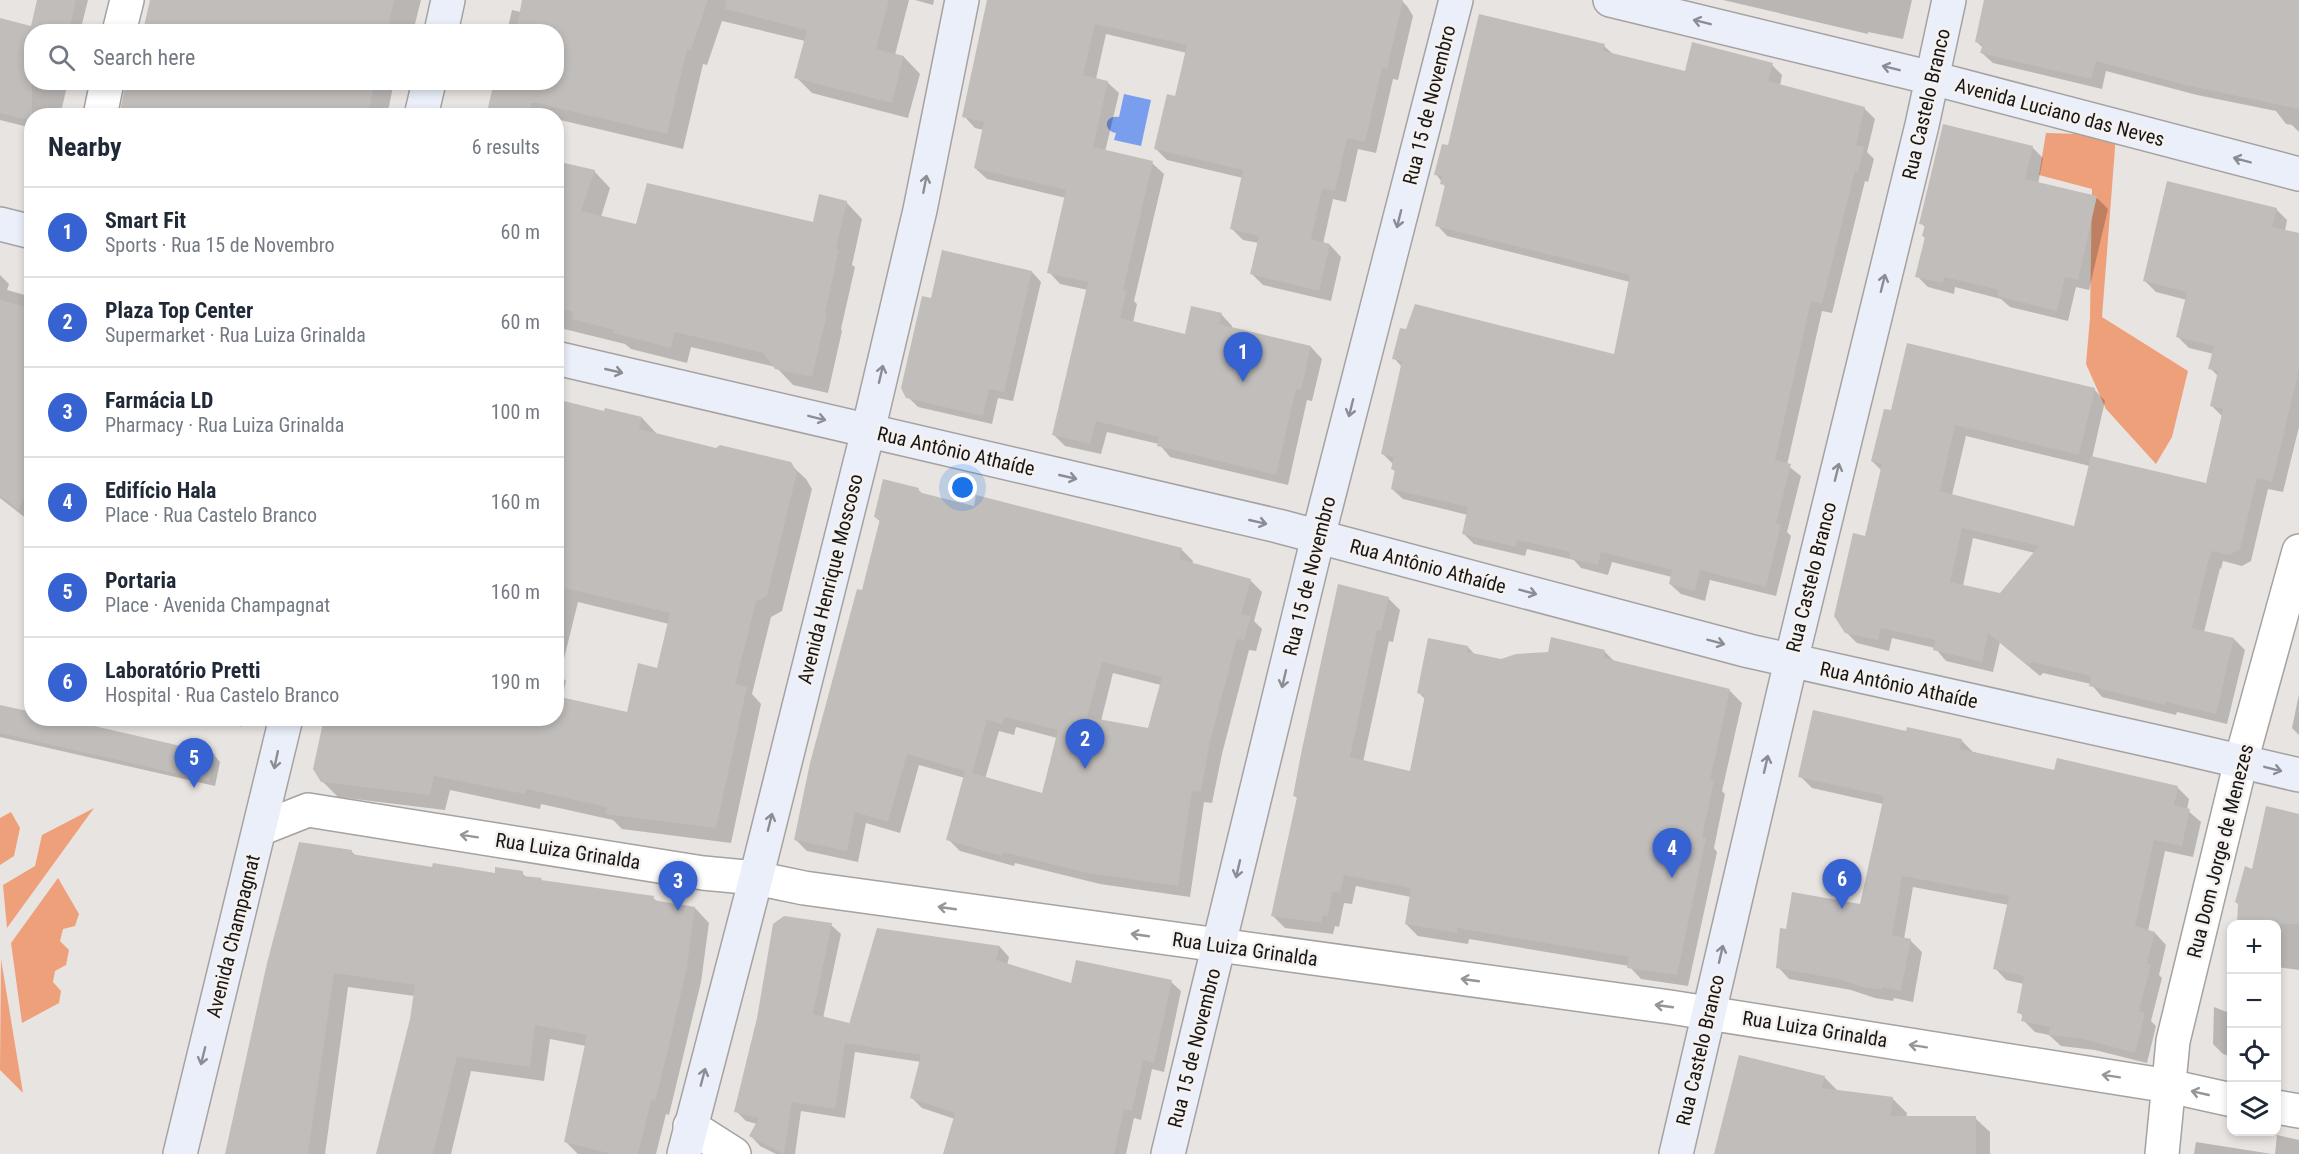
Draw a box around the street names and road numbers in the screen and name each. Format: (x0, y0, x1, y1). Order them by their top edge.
street label: Rua 15 de Novembro (1398, 23, 1460, 187)
street label: Rua Castelo Branco (1897, 26, 1955, 182)
street label: Avenida Luciano das Neves (1953, 73, 2167, 151)
street label: Rua Antônio Athaíde (875, 421, 1037, 481)
street label: Avenida Henrique Moscoso (792, 471, 868, 687)
street label: Rua 15 de Novembro (1278, 494, 1340, 658)
street label: Rua Castelo Branco (1781, 499, 1841, 655)
street label: Rua Antônio Athaíde (1347, 534, 1509, 598)
street label: Rua Antônio Athaíde (1818, 657, 1980, 713)
street label: Rua Dom Jorge de Menezes (2182, 742, 2258, 960)
street label: Rua Luiza Grinalda (494, 828, 642, 874)
street label: Avenida Champagnat (201, 852, 265, 1020)
street label: Rua Luiza Grinalda (1171, 927, 1319, 971)
street label: Rua 15 de Novembro (1163, 966, 1225, 1130)
street label: Rua Castelo Branco (1671, 972, 1729, 1128)
street label: Rua Luiza Grinalda (1741, 1006, 1889, 1052)

